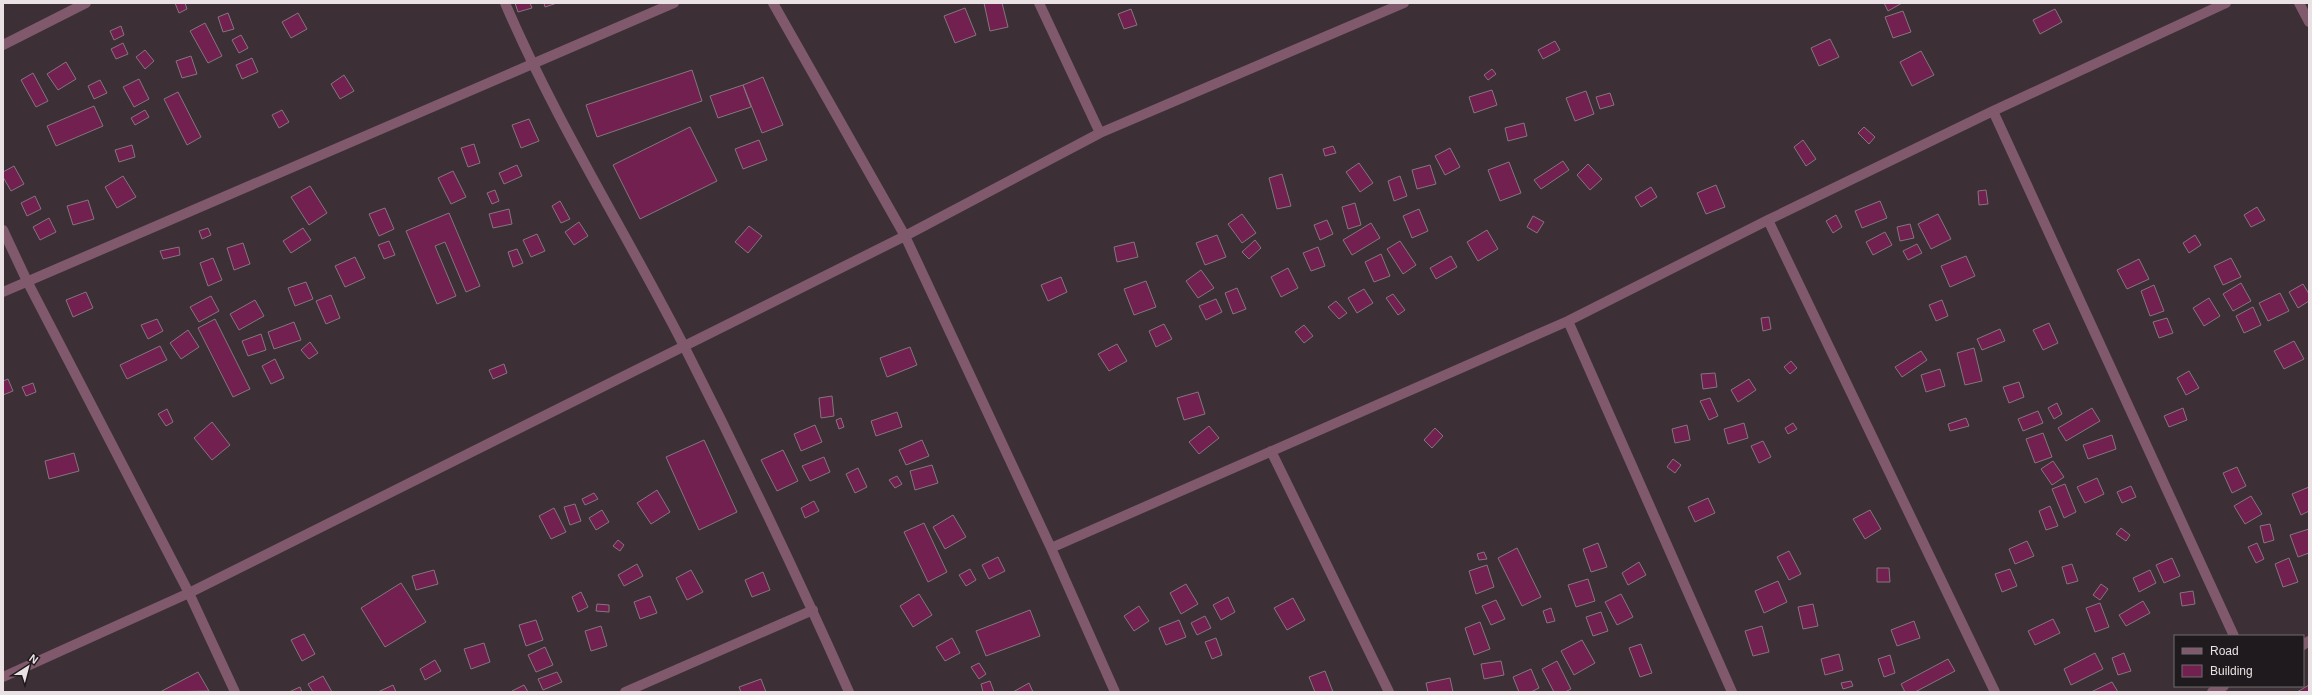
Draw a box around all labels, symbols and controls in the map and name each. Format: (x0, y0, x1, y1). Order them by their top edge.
legend (2174, 635, 2304, 687)
text: Road (2210, 644, 2239, 658)
north arrow (8, 647, 48, 687)
text: N (27, 652, 41, 666)
text: Building (2210, 664, 2253, 678)

